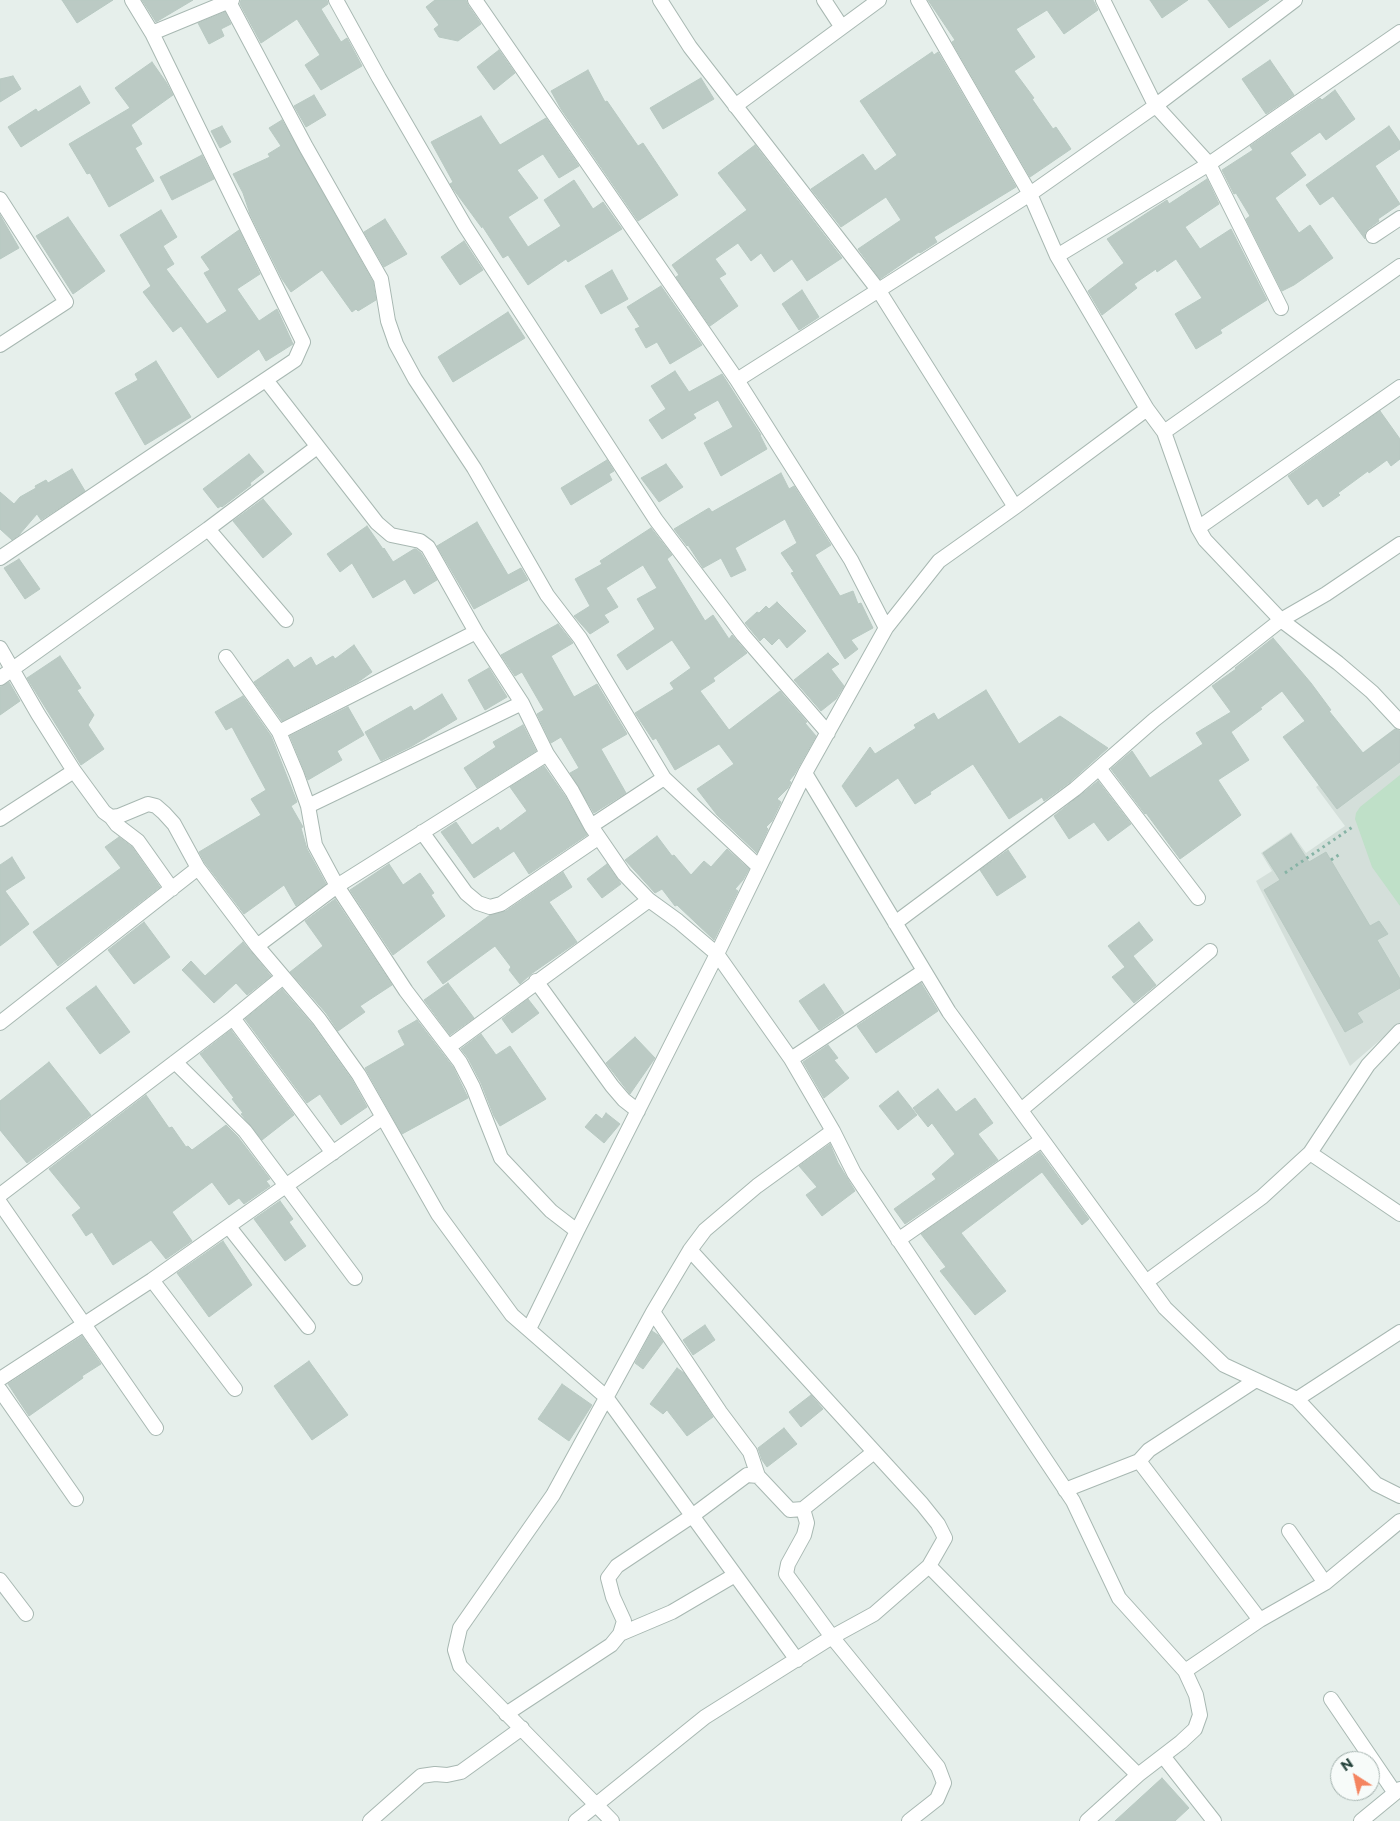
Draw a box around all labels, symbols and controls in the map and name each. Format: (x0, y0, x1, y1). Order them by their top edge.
north arrow (1330, 1751, 1380, 1801)
text: N (1337, 1754, 1357, 1775)

